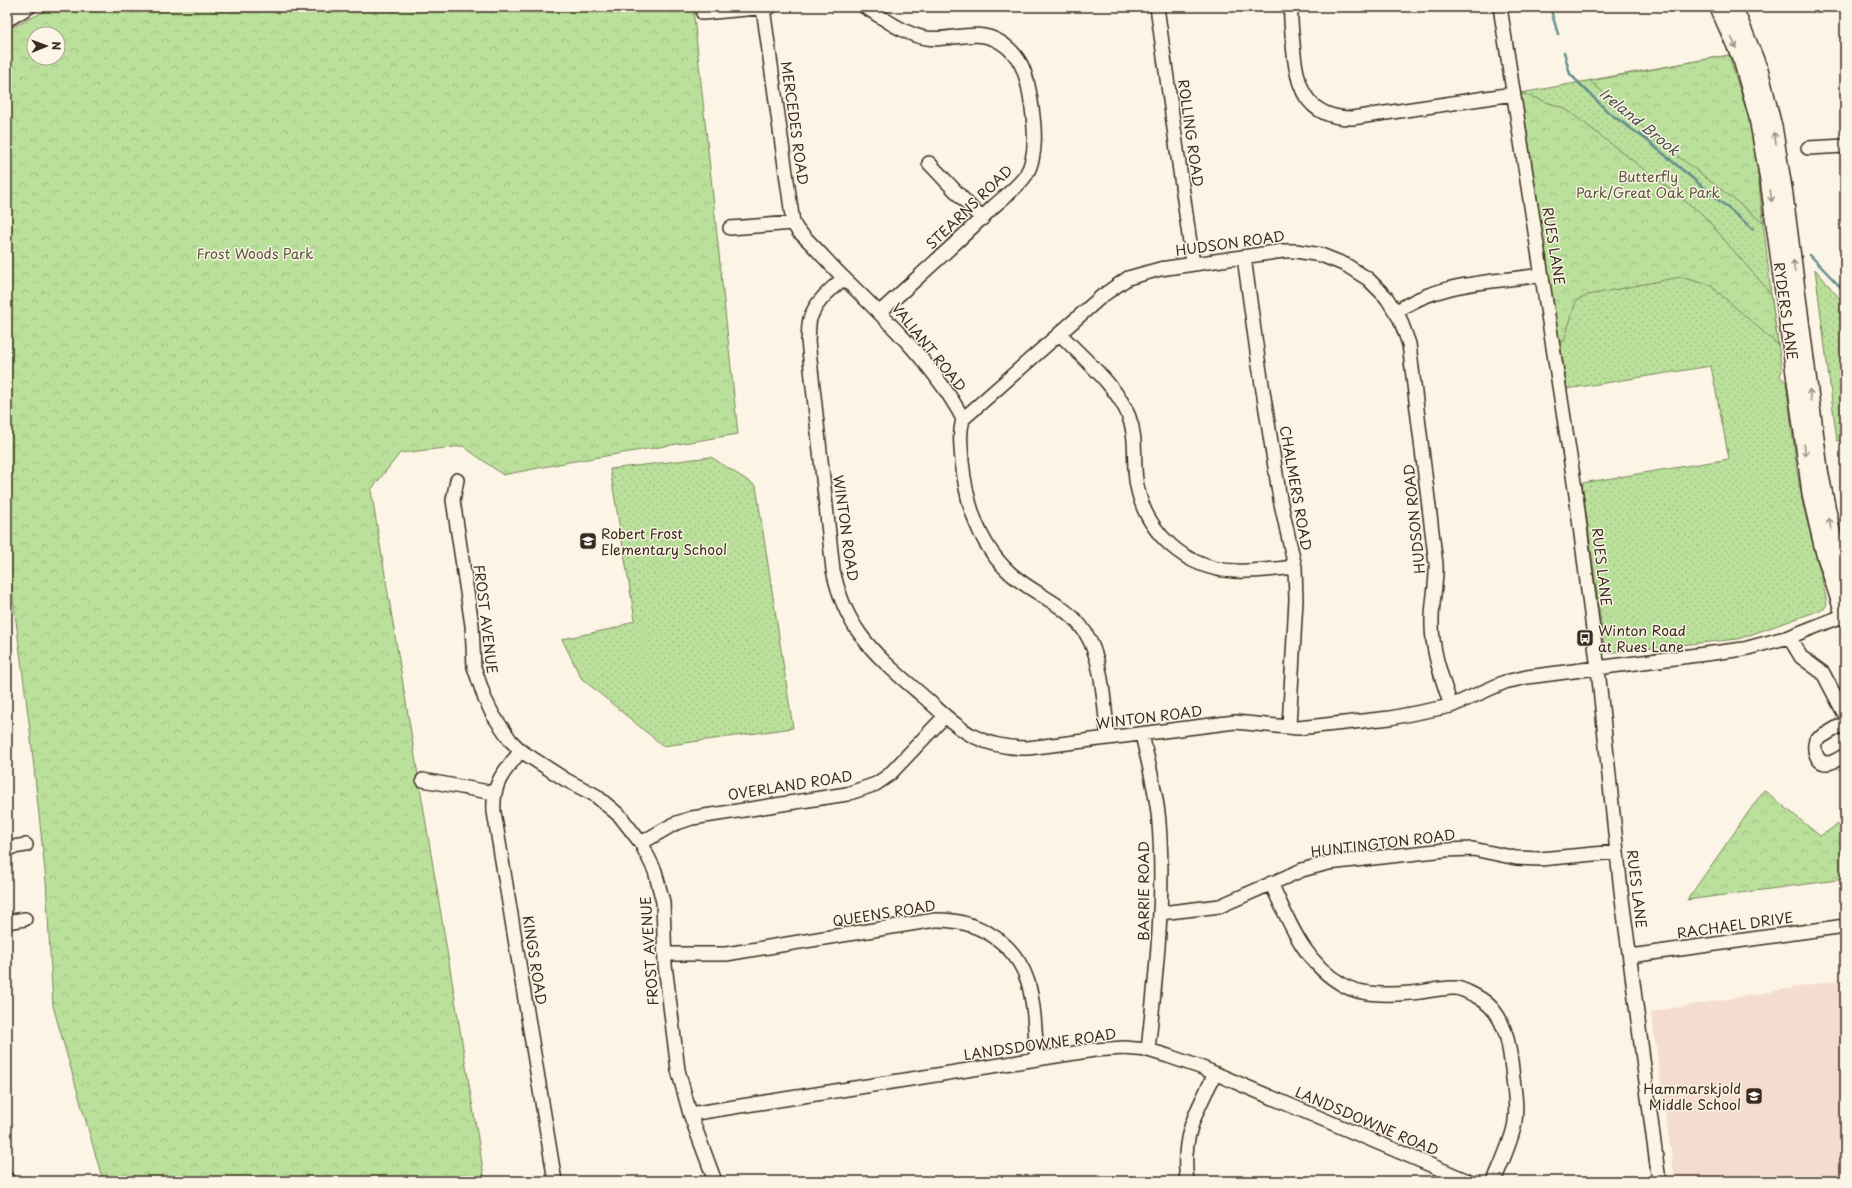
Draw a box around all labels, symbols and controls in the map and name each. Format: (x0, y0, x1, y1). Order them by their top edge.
north arrow (26, 26, 66, 66)
one-way arrow (1731, 36, 1738, 48)
text: N (48, 41, 65, 51)
street label: MERCEDES ROAD (776, 60, 814, 186)
street label: ROLLING ROAD (1173, 78, 1209, 188)
water label: Ireland Brook (1595, 81, 1686, 162)
one-way arrow (1771, 131, 1779, 144)
street label: STEARNS ROAD (921, 160, 1017, 254)
park label: Butterfly Park/Great Oak Park (1576, 166, 1721, 203)
one-way arrow (1767, 189, 1774, 202)
street label: RUES LANE (1537, 205, 1571, 287)
street label: HUDSON ROAD (1174, 225, 1286, 261)
park label: Frost Woods Park (196, 243, 314, 264)
one-way arrow (1790, 260, 1798, 273)
street label: RYDERS LANE (1769, 261, 1803, 361)
street label: VALIANT ROAD (887, 298, 971, 396)
one-way arrow (1806, 389, 1814, 402)
street label: CHALMERS ROAD (1275, 424, 1317, 552)
one-way arrow (1801, 443, 1809, 456)
street label: HUDSON ROAD (1398, 463, 1430, 575)
street label: WINTON ROAD (828, 474, 864, 582)
one-way arrow (1826, 517, 1834, 530)
place label: Robert Frost Elementary School (601, 523, 727, 560)
street label: RUES LANE (1587, 526, 1617, 608)
school or university icon: Robert Frost Elementary School (578, 531, 598, 551)
street label: FROST AVENUE (469, 563, 503, 675)
place label: Winton Road at Rues Lane (1598, 620, 1686, 657)
bus stop icon: Winton Road at Rues Lane (1575, 628, 1595, 648)
street label: WINTON ROAD (1095, 700, 1203, 734)
street label: OVERLAND ROAD (726, 765, 854, 805)
street label: HUNTINGTON ROAD (1309, 824, 1457, 862)
street label: BARRIE ROAD (1133, 841, 1154, 941)
street label: RUES LANE (1622, 848, 1652, 930)
street label: QUEENS ROAD (831, 894, 937, 932)
street label: FROST AVENUE (635, 895, 663, 1006)
street label: RACHAEL DRIVE (1676, 906, 1795, 944)
street label: KINGS ROAD (518, 914, 552, 1006)
street label: LANDSDOWNE ROAD (962, 1023, 1118, 1065)
place label: Hammarskjold Middle School (1643, 1078, 1741, 1115)
street label: LANDSDOWNE ROAD (1292, 1081, 1442, 1161)
school or university icon: Hammarskjold Middle School (1744, 1086, 1764, 1106)

